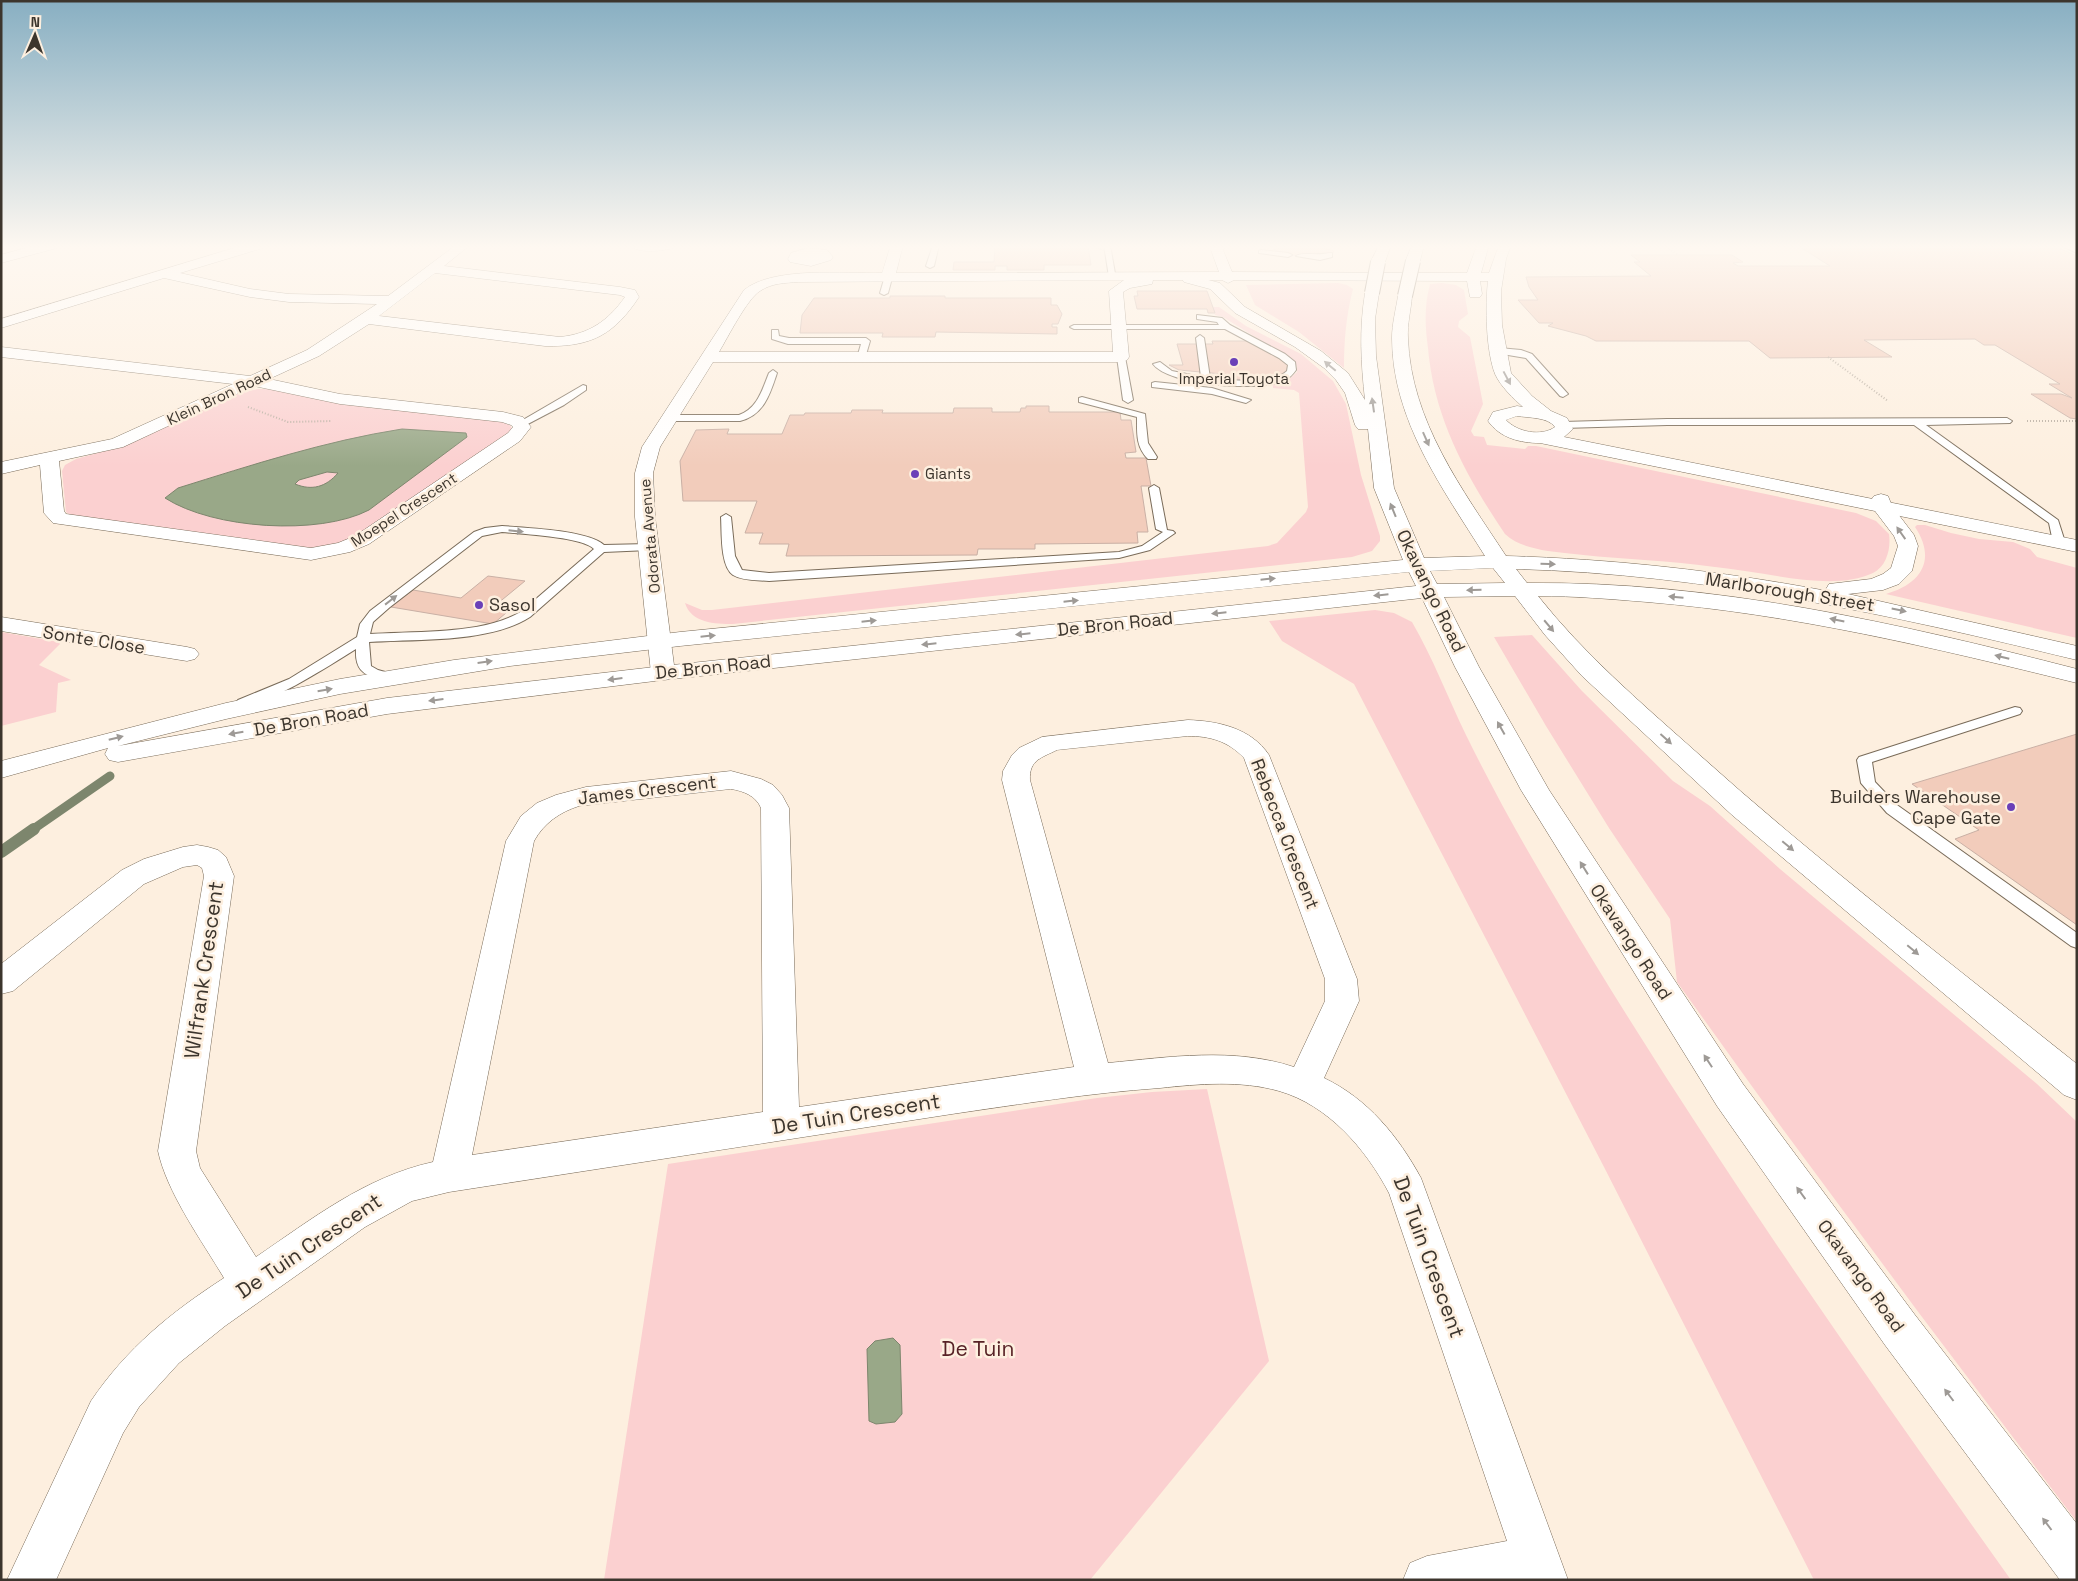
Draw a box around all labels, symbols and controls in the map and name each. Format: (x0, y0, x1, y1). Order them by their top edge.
north arrow (10, 10, 60, 60)
text: N (30, 13, 40, 31)
marker: Imperial Toyota (1228, 356, 1240, 368)
one-way arrow (1323, 361, 1336, 372)
street label: Klein Bron Road (164, 364, 274, 429)
place label: Imperial Toyota (1179, 369, 1290, 388)
one-way arrow (1503, 370, 1511, 385)
one-way arrow (1369, 397, 1377, 413)
one-way arrow (1422, 432, 1430, 446)
place label: Giants (925, 464, 971, 483)
street label: Moepel Crescent (347, 468, 460, 551)
marker: Giants (909, 468, 921, 480)
street label: Odorata Avenue (635, 478, 664, 594)
one-way arrow (1389, 502, 1397, 517)
street label: Okavango Road (1392, 526, 1471, 656)
one-way arrow (1896, 526, 1906, 540)
one-way arrow (508, 527, 524, 535)
one-way arrow (1540, 561, 1556, 569)
street label: Marlborough Street (1704, 567, 1876, 616)
one-way arrow (1260, 575, 1276, 583)
one-way arrow (1465, 586, 1481, 594)
one-way arrow (1372, 591, 1388, 599)
place label: Sasol (489, 593, 535, 616)
one-way arrow (1668, 593, 1684, 601)
one-way arrow (384, 595, 397, 606)
one-way arrow (1064, 597, 1080, 605)
marker: Sasol (473, 599, 485, 611)
street label: De Bron Road (1056, 606, 1174, 641)
one-way arrow (1891, 607, 1907, 615)
one-way arrow (1211, 609, 1227, 617)
one-way arrow (862, 616, 878, 624)
one-way arrow (1828, 616, 1844, 624)
one-way arrow (1544, 619, 1555, 632)
street label: Sonte Close (41, 620, 147, 659)
one-way arrow (1014, 630, 1030, 638)
one-way arrow (700, 632, 716, 640)
one-way arrow (921, 640, 937, 648)
street label: De Bron Road (654, 649, 772, 684)
one-way arrow (1994, 653, 2009, 661)
one-way arrow (478, 658, 494, 666)
one-way arrow (606, 675, 622, 683)
one-way arrow (318, 686, 334, 694)
one-way arrow (428, 696, 444, 704)
street label: De Bron Road (252, 698, 370, 741)
one-way arrow (1497, 721, 1505, 736)
one-way arrow (227, 730, 243, 738)
one-way arrow (1659, 733, 1671, 745)
one-way arrow (108, 734, 123, 742)
street label: Rebecca Crescent (1246, 755, 1325, 912)
street label: James Crescent (576, 770, 718, 809)
place label: Builders Warehouse Cape Gate (1830, 785, 2001, 829)
marker: Builders Warehouse Cape Gate (2005, 801, 2017, 813)
one-way arrow (1781, 841, 1794, 852)
one-way arrow (1579, 862, 1588, 875)
street label: Wilfrank Crescent (178, 879, 229, 1060)
street label: Okavango Road (1585, 879, 1677, 1004)
one-way arrow (1906, 944, 1919, 955)
one-way arrow (1703, 1054, 1712, 1067)
street label: De Tuin Crescent (770, 1087, 942, 1140)
street label: De Tuin Crescent (1388, 1172, 1471, 1341)
street label: De Tuin Crescent (231, 1187, 387, 1304)
one-way arrow (1796, 1187, 1806, 1200)
street label: Okavango Road (1813, 1215, 1910, 1337)
park label: De Tuin (942, 1335, 1014, 1362)
one-way arrow (1944, 1388, 1954, 1402)
one-way arrow (2042, 1518, 2053, 1531)

